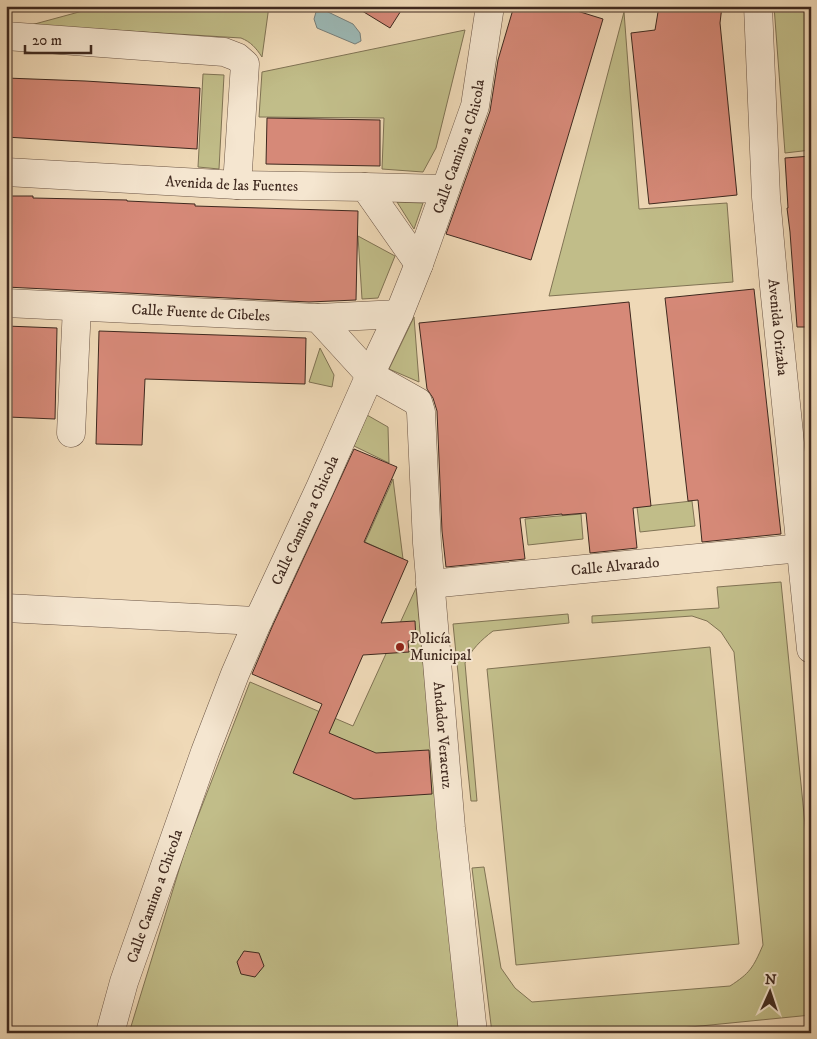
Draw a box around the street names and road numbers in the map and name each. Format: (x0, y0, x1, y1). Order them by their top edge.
street label: Calle Camino a Chicola (429, 77, 489, 216)
street label: Avenida de las Fuentes (165, 172, 298, 196)
street label: Avenida Orizaba (763, 278, 792, 377)
street label: Calle Fuente de Cibeles (131, 300, 270, 326)
street label: Calle Camino a Chicola (267, 452, 343, 588)
street label: Calle Alvarado (570, 553, 660, 580)
street label: Andador Veracruz (429, 681, 457, 790)
street label: Calle Camino a Chicola (122, 826, 187, 966)

